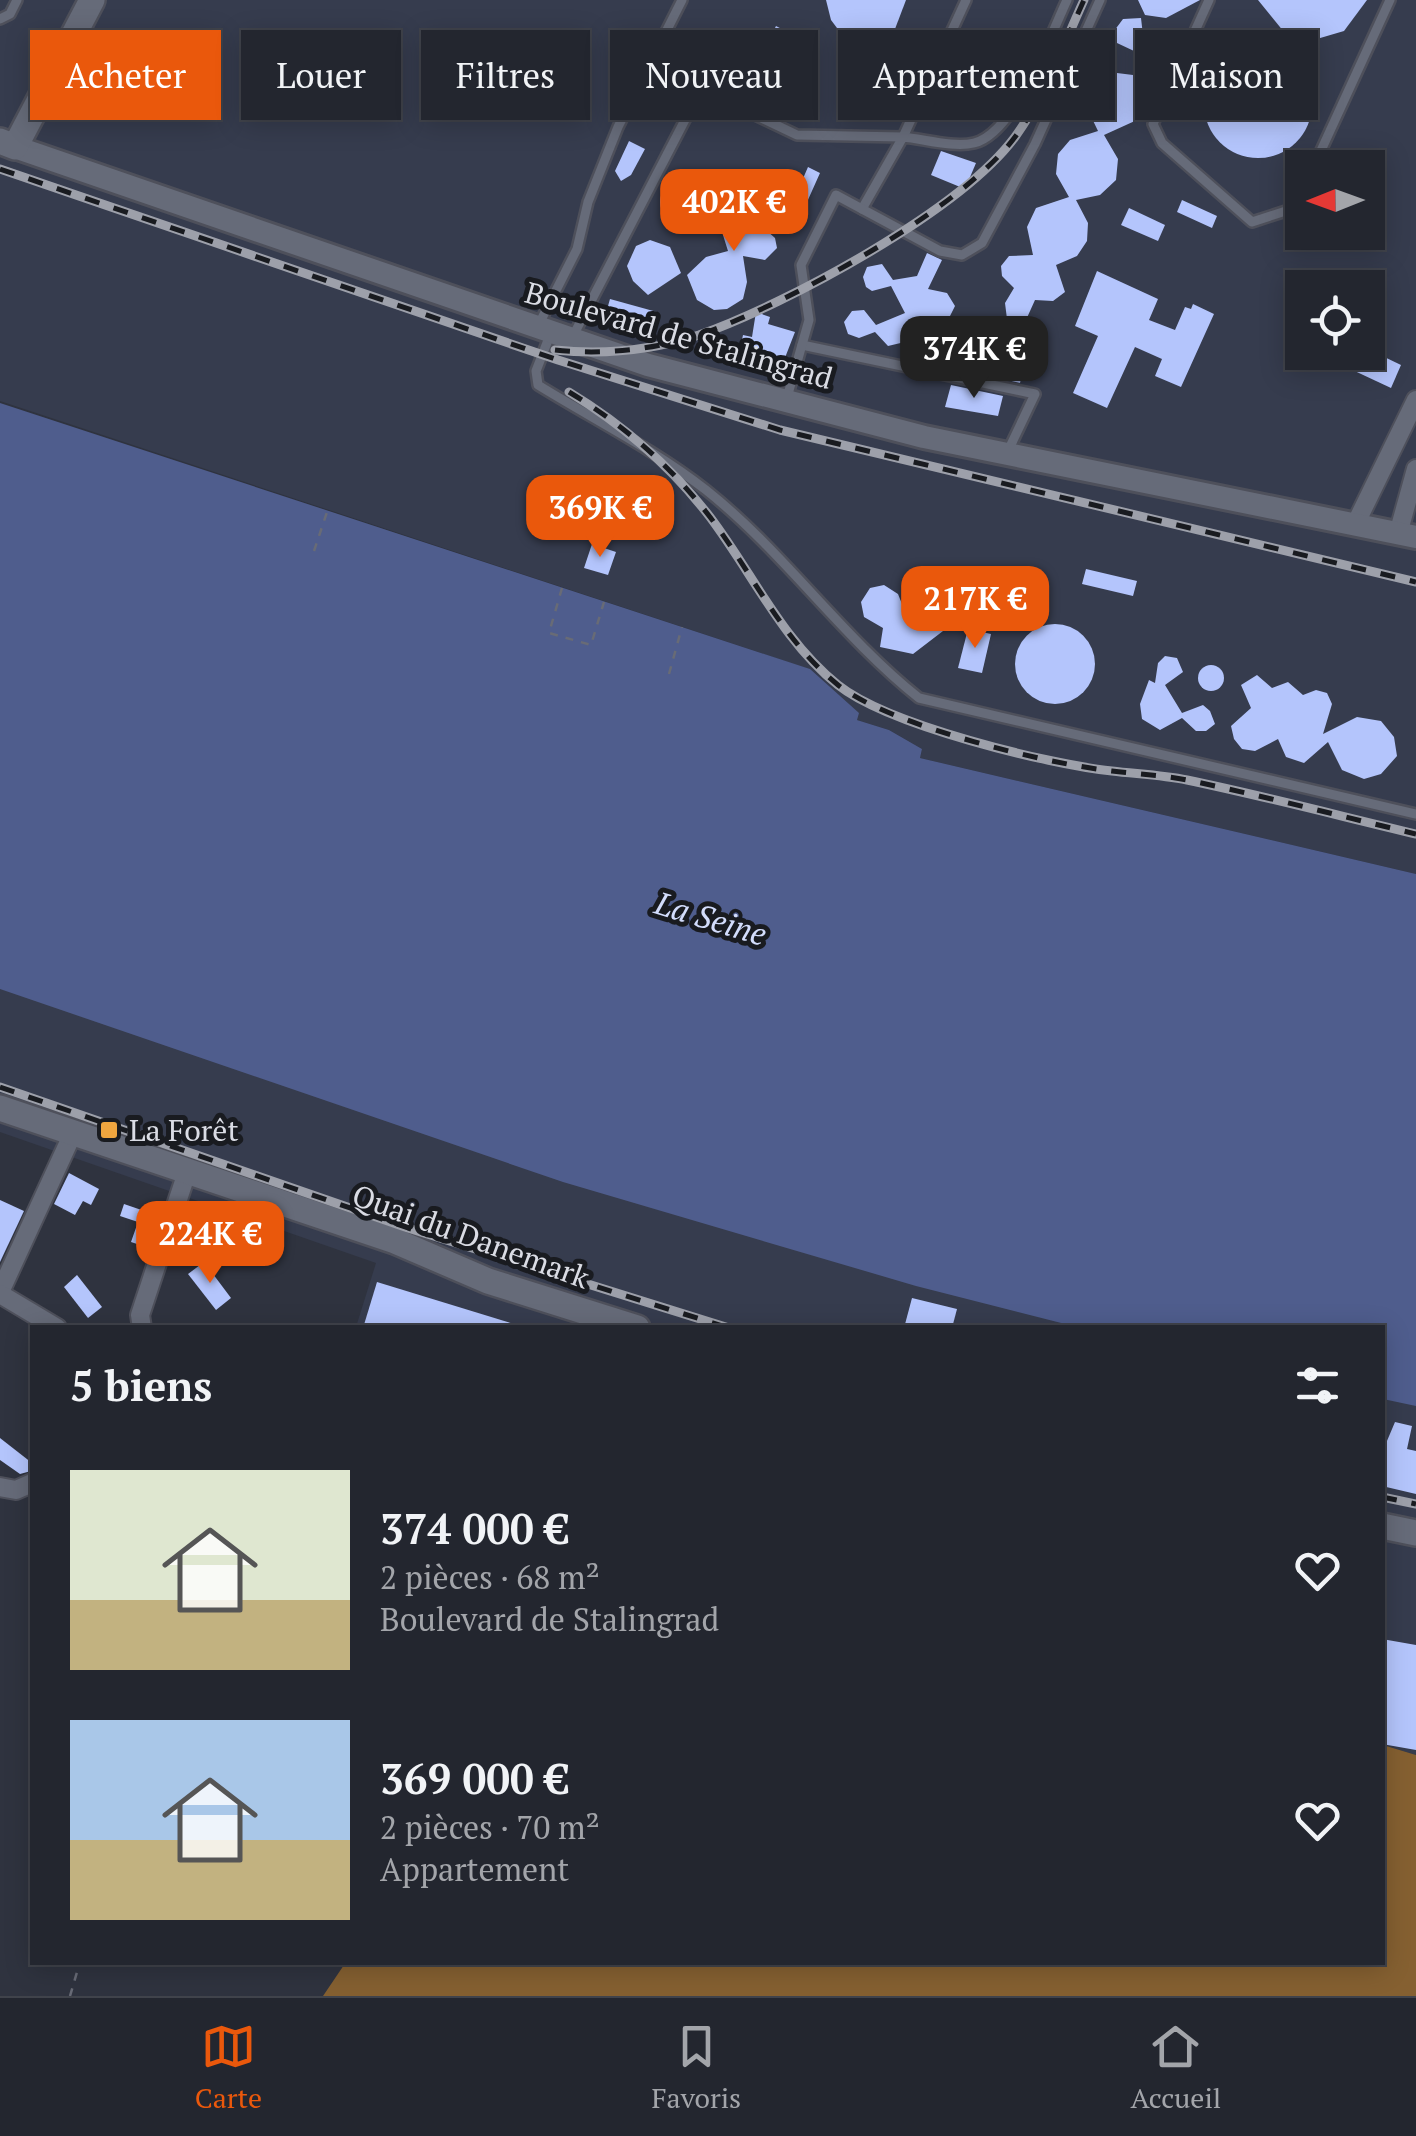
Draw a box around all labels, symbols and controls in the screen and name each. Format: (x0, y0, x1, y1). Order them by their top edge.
chip: Acheter (30, 30, 221, 120)
chip: Louer (241, 30, 401, 120)
chip: Filtres (421, 30, 590, 120)
chip: Nouveau (610, 30, 818, 120)
chip: Appartement (838, 30, 1115, 120)
chip: Maison (1135, 30, 1318, 120)
north arrow (1285, 150, 1385, 250)
map controls (1285, 150, 1385, 370)
pin: 402K € (653, 169, 815, 254)
text: 402K € (682, 180, 786, 222)
button: locate (1285, 270, 1385, 370)
street label: Boulevard de Stalingrad (521, 272, 837, 398)
pin: 374K € (893, 316, 1055, 401)
text: 374K € (922, 327, 1026, 369)
pin: 369K € (519, 475, 681, 560)
text: 369K € (548, 486, 652, 528)
pin: 217K € (894, 566, 1056, 651)
text: 217K € (923, 577, 1027, 619)
water label: La Seine (649, 881, 772, 955)
place label: La Forêt (129, 1110, 239, 1150)
marker: La Forêt (98, 1119, 120, 1141)
street label: Quai du Danemark (347, 1175, 596, 1298)
pin: 224K € (129, 1201, 291, 1286)
text: 224K € (158, 1212, 262, 1254)
text: 5 biens (70, 1357, 212, 1413)
icon: filters (1290, 1358, 1345, 1413)
text: 374 000 € (380, 1500, 569, 1556)
icon: home (150, 1510, 270, 1630)
icon: heart (1290, 1543, 1345, 1598)
text: 2 pièces · 68 m² (380, 1556, 600, 1598)
text: Boulevard de Stalingrad (380, 1598, 719, 1640)
text: 369 000 € (380, 1750, 569, 1806)
icon: home (150, 1760, 270, 1880)
icon: heart (1290, 1793, 1345, 1848)
text: 2 pièces · 70 m² (380, 1806, 600, 1848)
text: Appartement (380, 1848, 569, 1890)
tab: Carte (195, 2019, 262, 2116)
tab: Favoris (651, 2019, 741, 2116)
tab: Accueil (1131, 2019, 1221, 2116)

